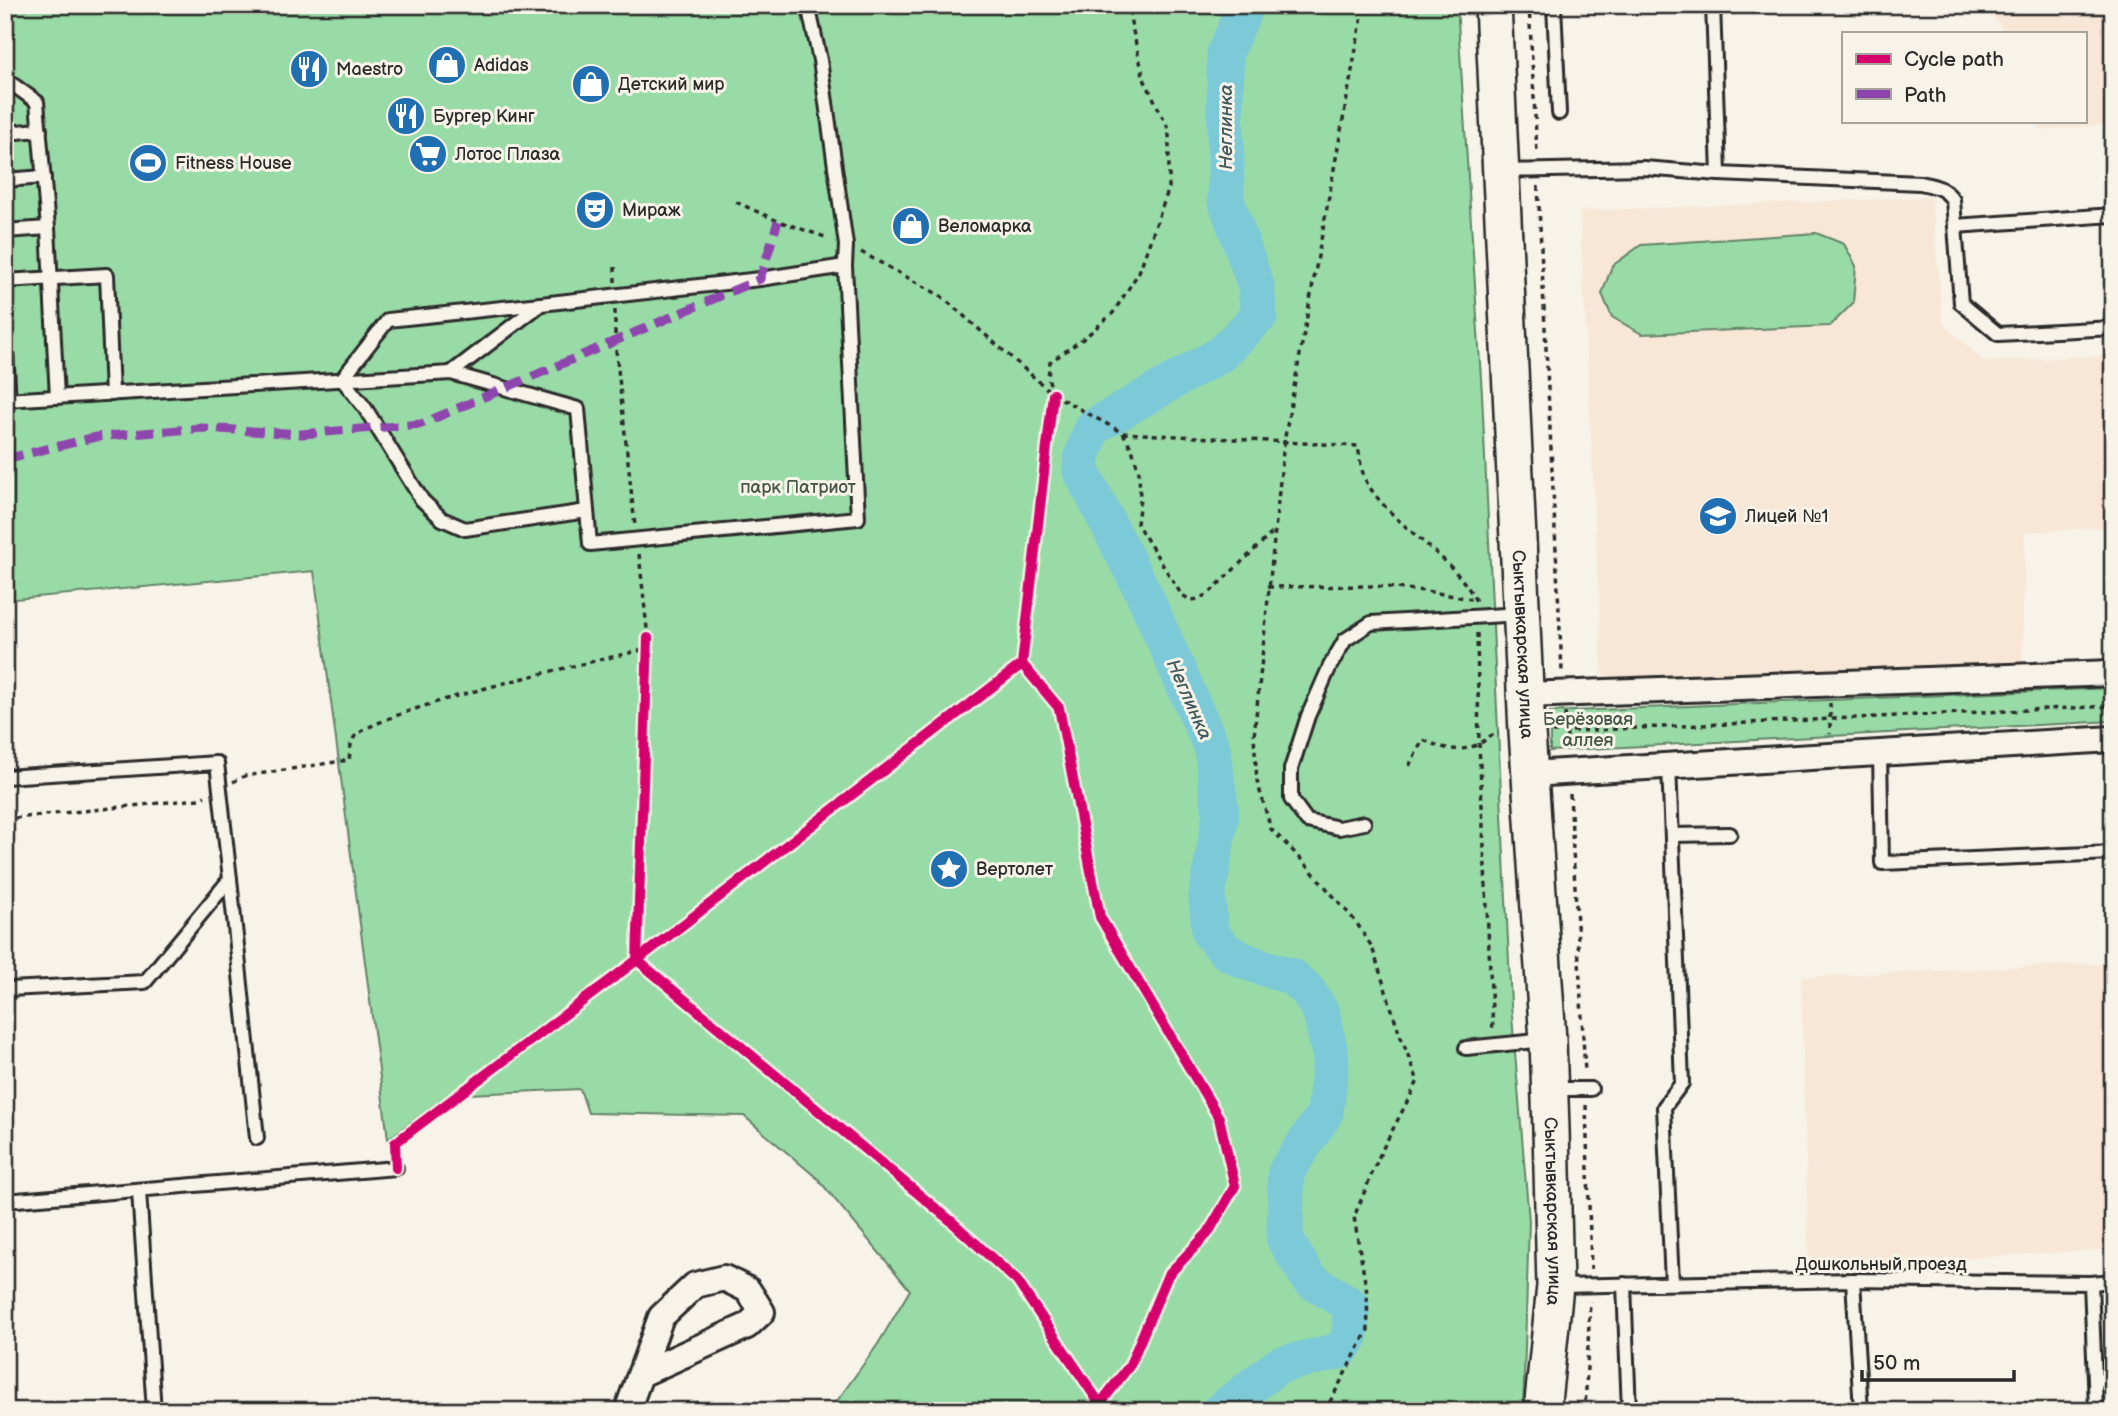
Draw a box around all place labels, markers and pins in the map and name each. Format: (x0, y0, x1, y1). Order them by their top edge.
shop icon: Adidas (426, 44, 468, 86)
restaurant icon: Maestro (288, 48, 330, 90)
place label: Adidas (474, 55, 529, 76)
place label: Maestro (336, 59, 403, 80)
shop icon: Детский мир (570, 63, 612, 105)
place label: Детский мир (618, 74, 724, 95)
restaurant icon: Бургер Кинг (385, 95, 427, 137)
place label: Бургер Кинг (433, 106, 535, 127)
supermarket icon: Лотос Плаза (407, 133, 449, 175)
sports icon: Fitness House (127, 142, 169, 184)
place label: Лотос Плаза (454, 144, 561, 165)
place label: Fitness House (175, 153, 292, 174)
theatre icon: Мираж (574, 189, 616, 231)
place label: Мираж (622, 200, 681, 221)
shop icon: Веломарка (890, 205, 932, 247)
place label: Веломарка (938, 216, 1032, 237)
school or university icon: Лицей №1 (1697, 495, 1739, 537)
place label: Лицей №1 (1744, 506, 1829, 527)
place icon: Вертолет (928, 848, 970, 890)
place label: Вертолет (976, 859, 1054, 880)

